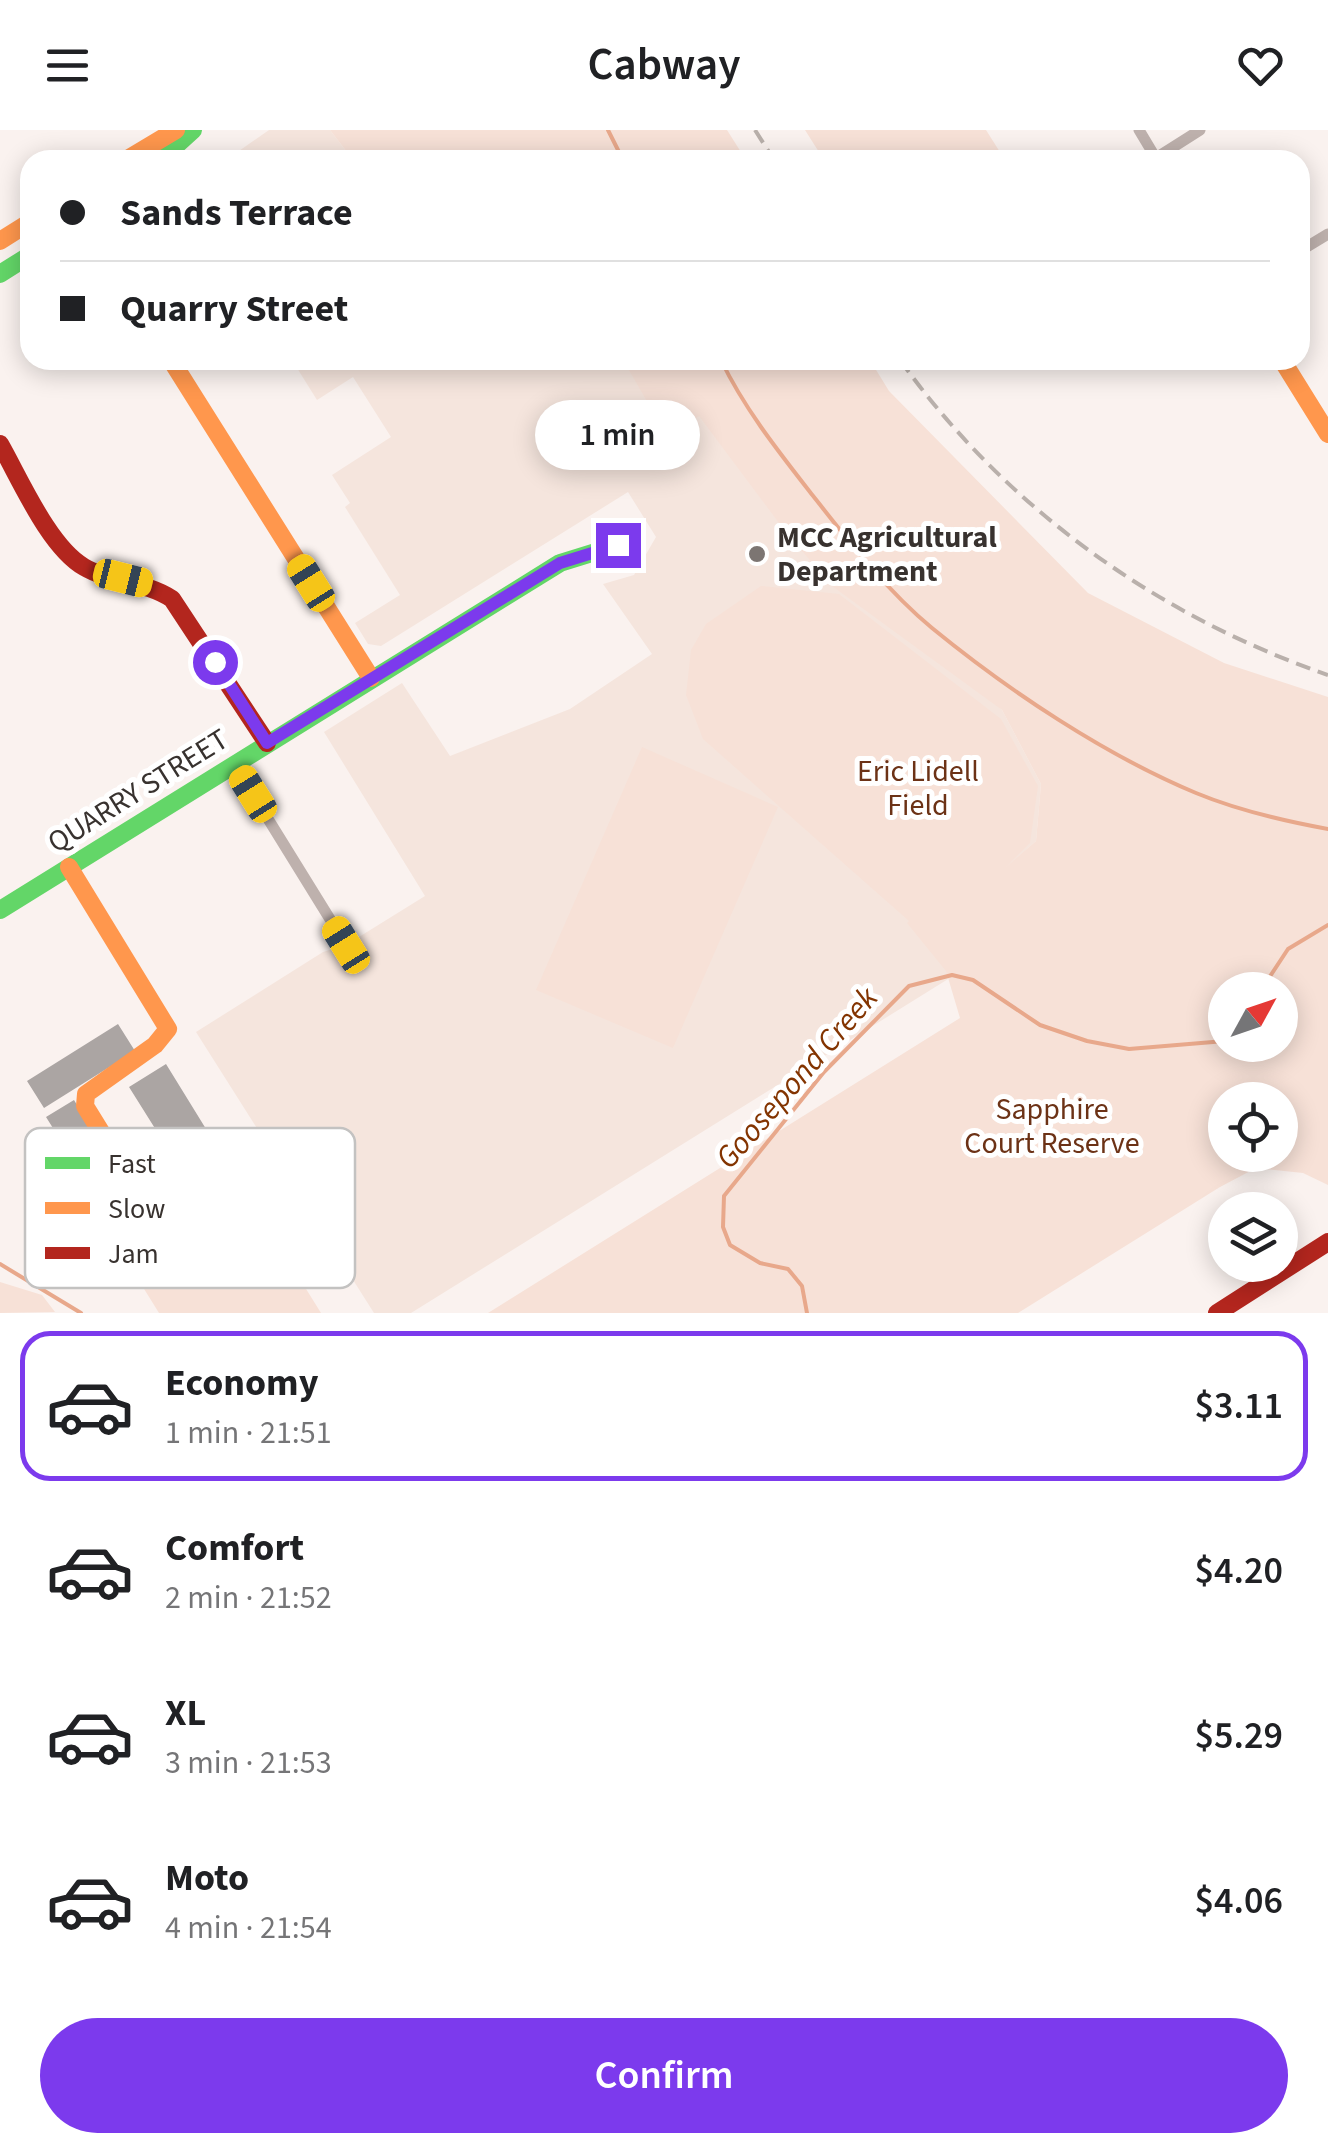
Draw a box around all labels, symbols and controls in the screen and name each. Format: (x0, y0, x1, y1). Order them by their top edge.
text: Cabway (588, 33, 740, 97)
icon: menu (40, 38, 95, 93)
icon: heart (1233, 38, 1288, 93)
text: Sands Terrace (120, 186, 353, 240)
text: Quarry Street (120, 282, 348, 336)
callout: 1 min (536, 400, 700, 470)
text: 1 min (579, 412, 656, 458)
place label: MCC Agricultural Department (777, 516, 997, 593)
route end (596, 523, 641, 568)
marker: MCC Agricultural Department (746, 543, 768, 565)
car (282, 550, 340, 616)
car (90, 556, 156, 600)
route start (193, 640, 238, 685)
street label: QUARRY STREET (39, 718, 237, 864)
park label: Eric Lidell Field (857, 750, 979, 827)
car (224, 761, 282, 827)
car (317, 912, 375, 978)
north arrow (1208, 972, 1298, 1062)
map controls (1208, 972, 1298, 1282)
water label: Goosepond Creek (705, 976, 890, 1179)
button: locate (1208, 1082, 1298, 1172)
park label: Sapphire Court Reserve (964, 1088, 1140, 1165)
legend (25, 1128, 355, 1288)
text: Fast (108, 1144, 156, 1184)
text: Slow (108, 1189, 165, 1229)
button: layers (1208, 1192, 1298, 1282)
text: Jam (108, 1234, 159, 1274)
text: Economy (165, 1356, 318, 1410)
icon: car (45, 1361, 135, 1451)
text: $3.11 (1195, 1379, 1283, 1433)
text: 1 min · 21:51 (165, 1410, 332, 1456)
text: Comfort (165, 1521, 304, 1575)
icon: car (45, 1526, 135, 1616)
text: $4.20 (1195, 1544, 1283, 1598)
text: 2 min · 21:52 (165, 1575, 332, 1621)
text: XL (165, 1686, 206, 1740)
icon: car (45, 1691, 135, 1781)
text: $5.29 (1195, 1709, 1283, 1763)
text: 3 min · 21:53 (165, 1740, 332, 1786)
text: Moto (165, 1851, 249, 1905)
icon: car (45, 1856, 135, 1946)
text: $4.06 (1195, 1874, 1283, 1928)
text: 4 min · 21:54 (165, 1905, 332, 1951)
button: Confirm (40, 2018, 1288, 2133)

